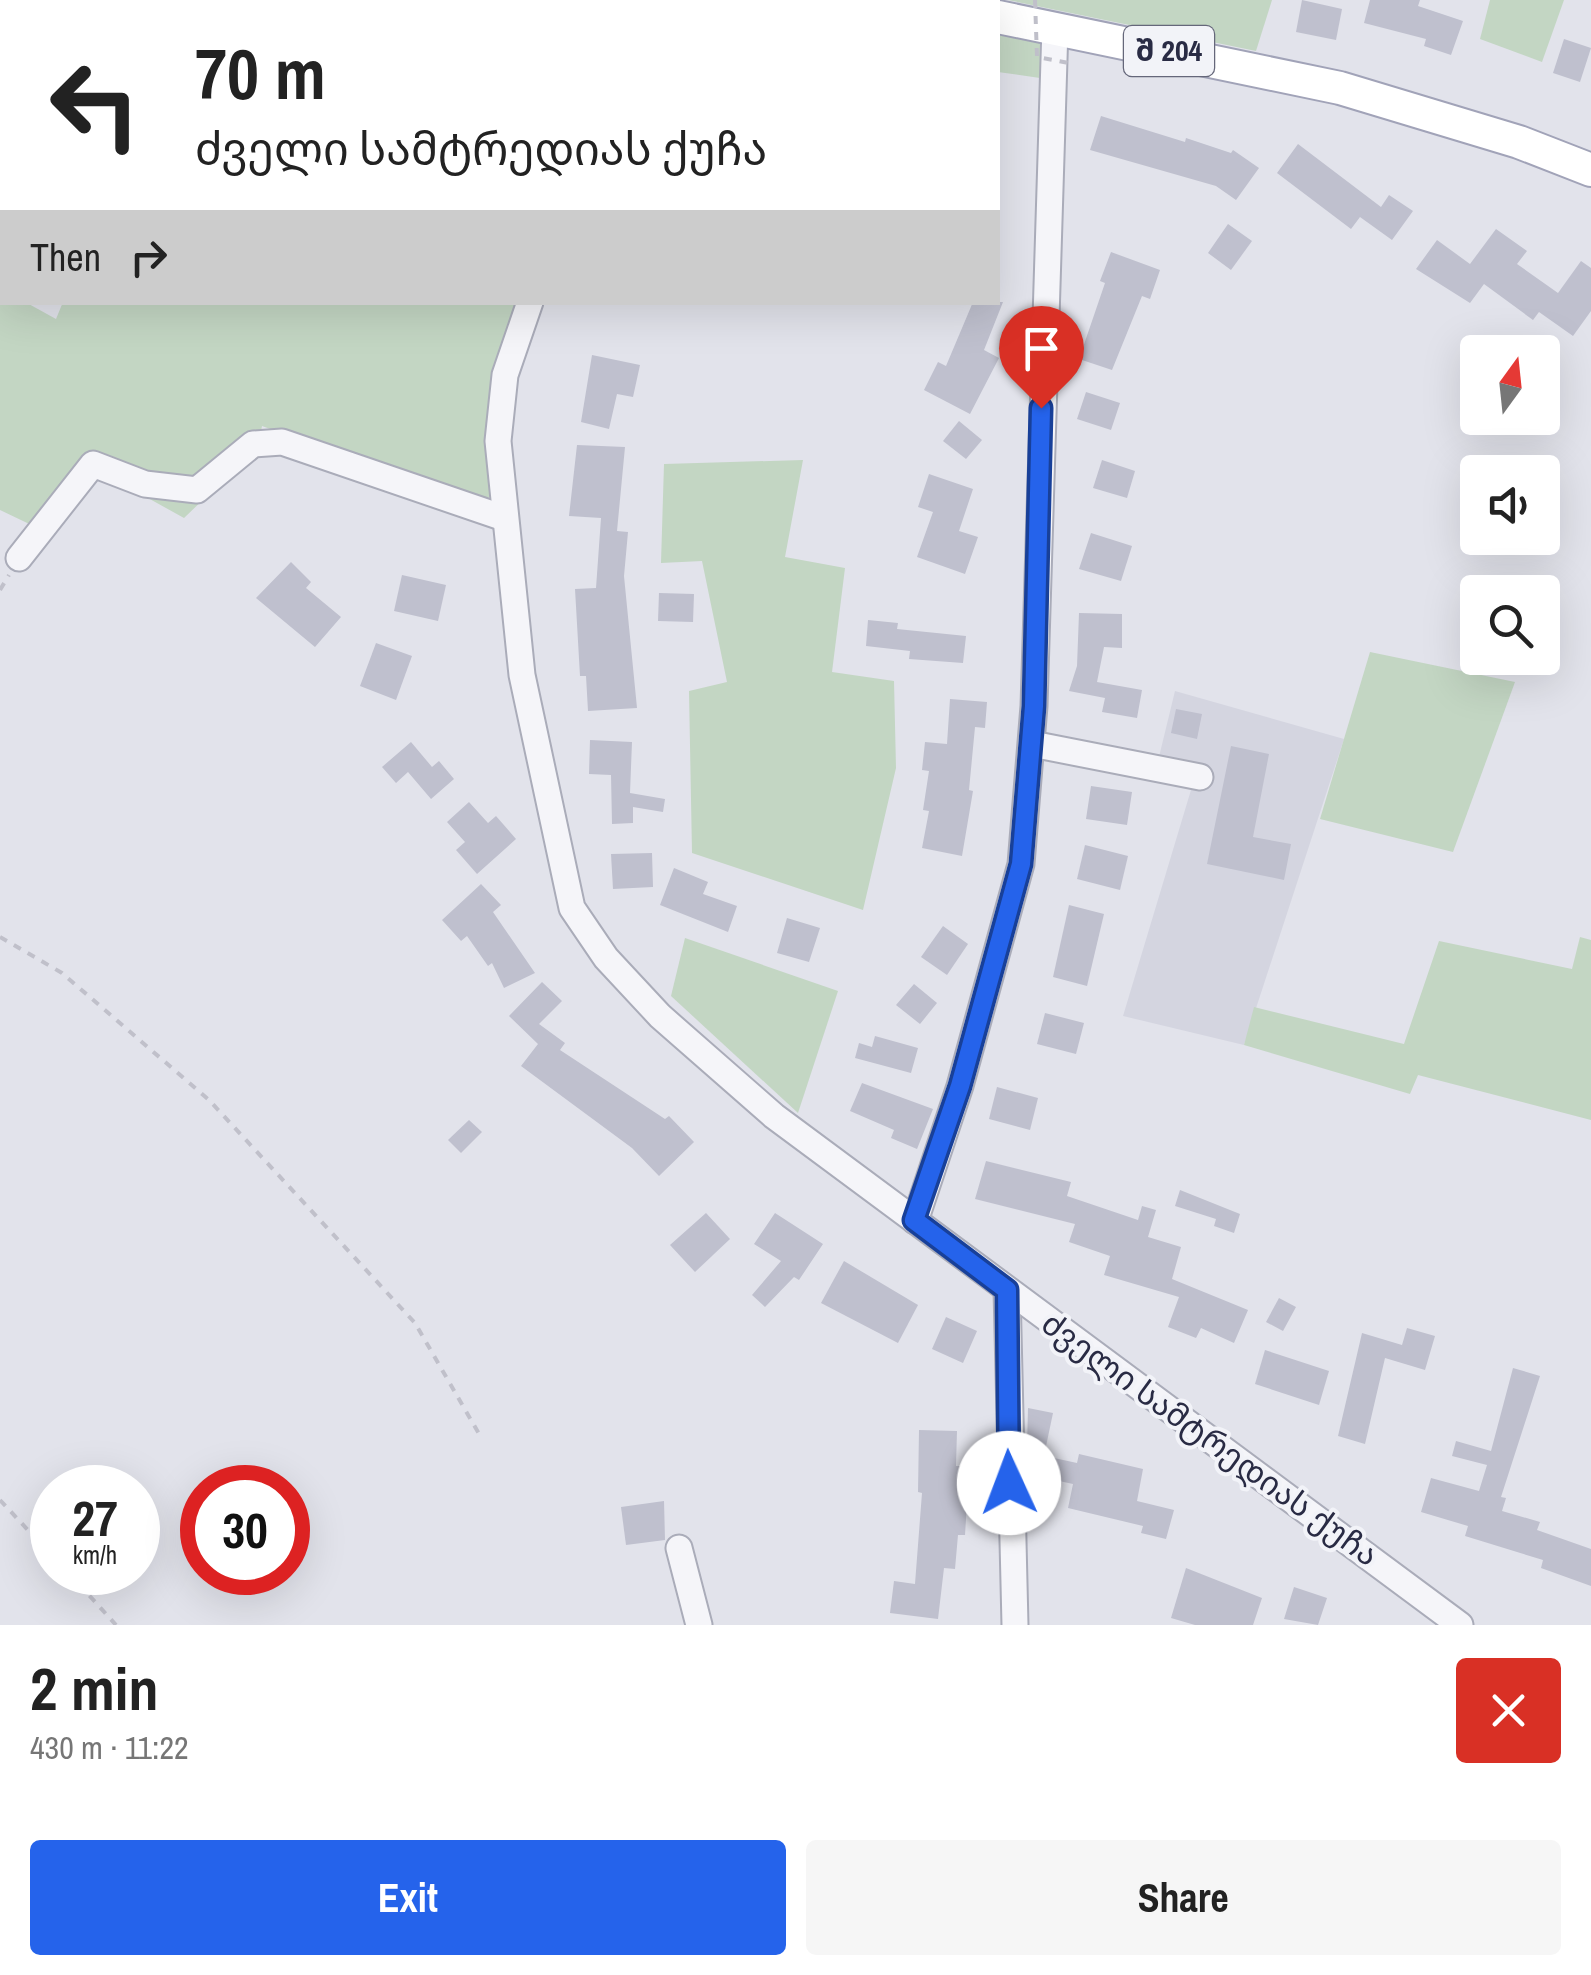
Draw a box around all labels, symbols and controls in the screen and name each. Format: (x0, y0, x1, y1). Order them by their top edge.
road number: შ 204 (1124, 26, 1214, 76)
text: 70 m (195, 27, 326, 121)
icon: left (30, 40, 160, 170)
text: ძველი სამტრედიას ქუჩა (195, 118, 767, 179)
icon: right (121, 230, 176, 285)
text: Then (30, 232, 101, 283)
pin (999, 306, 1084, 409)
icon: arrive (1014, 321, 1069, 376)
north arrow (1460, 335, 1560, 435)
map controls (1460, 335, 1560, 675)
button: sound (1460, 455, 1560, 555)
button: search (1460, 575, 1560, 675)
street label: ძველი სამტრედიას ქუჩა (1033, 1302, 1388, 1576)
position arrow (957, 1431, 1061, 1535)
speed limit sign: 30 (180, 1465, 310, 1595)
text: 27 (72, 1484, 118, 1552)
text: km/h (73, 1538, 117, 1572)
text: 2 min (30, 1648, 159, 1729)
button: close (1456, 1658, 1561, 1763)
text: 430 m · 11:22 (30, 1726, 189, 1769)
button: Exit (30, 1840, 786, 1955)
button: Share (806, 1840, 1561, 1955)

